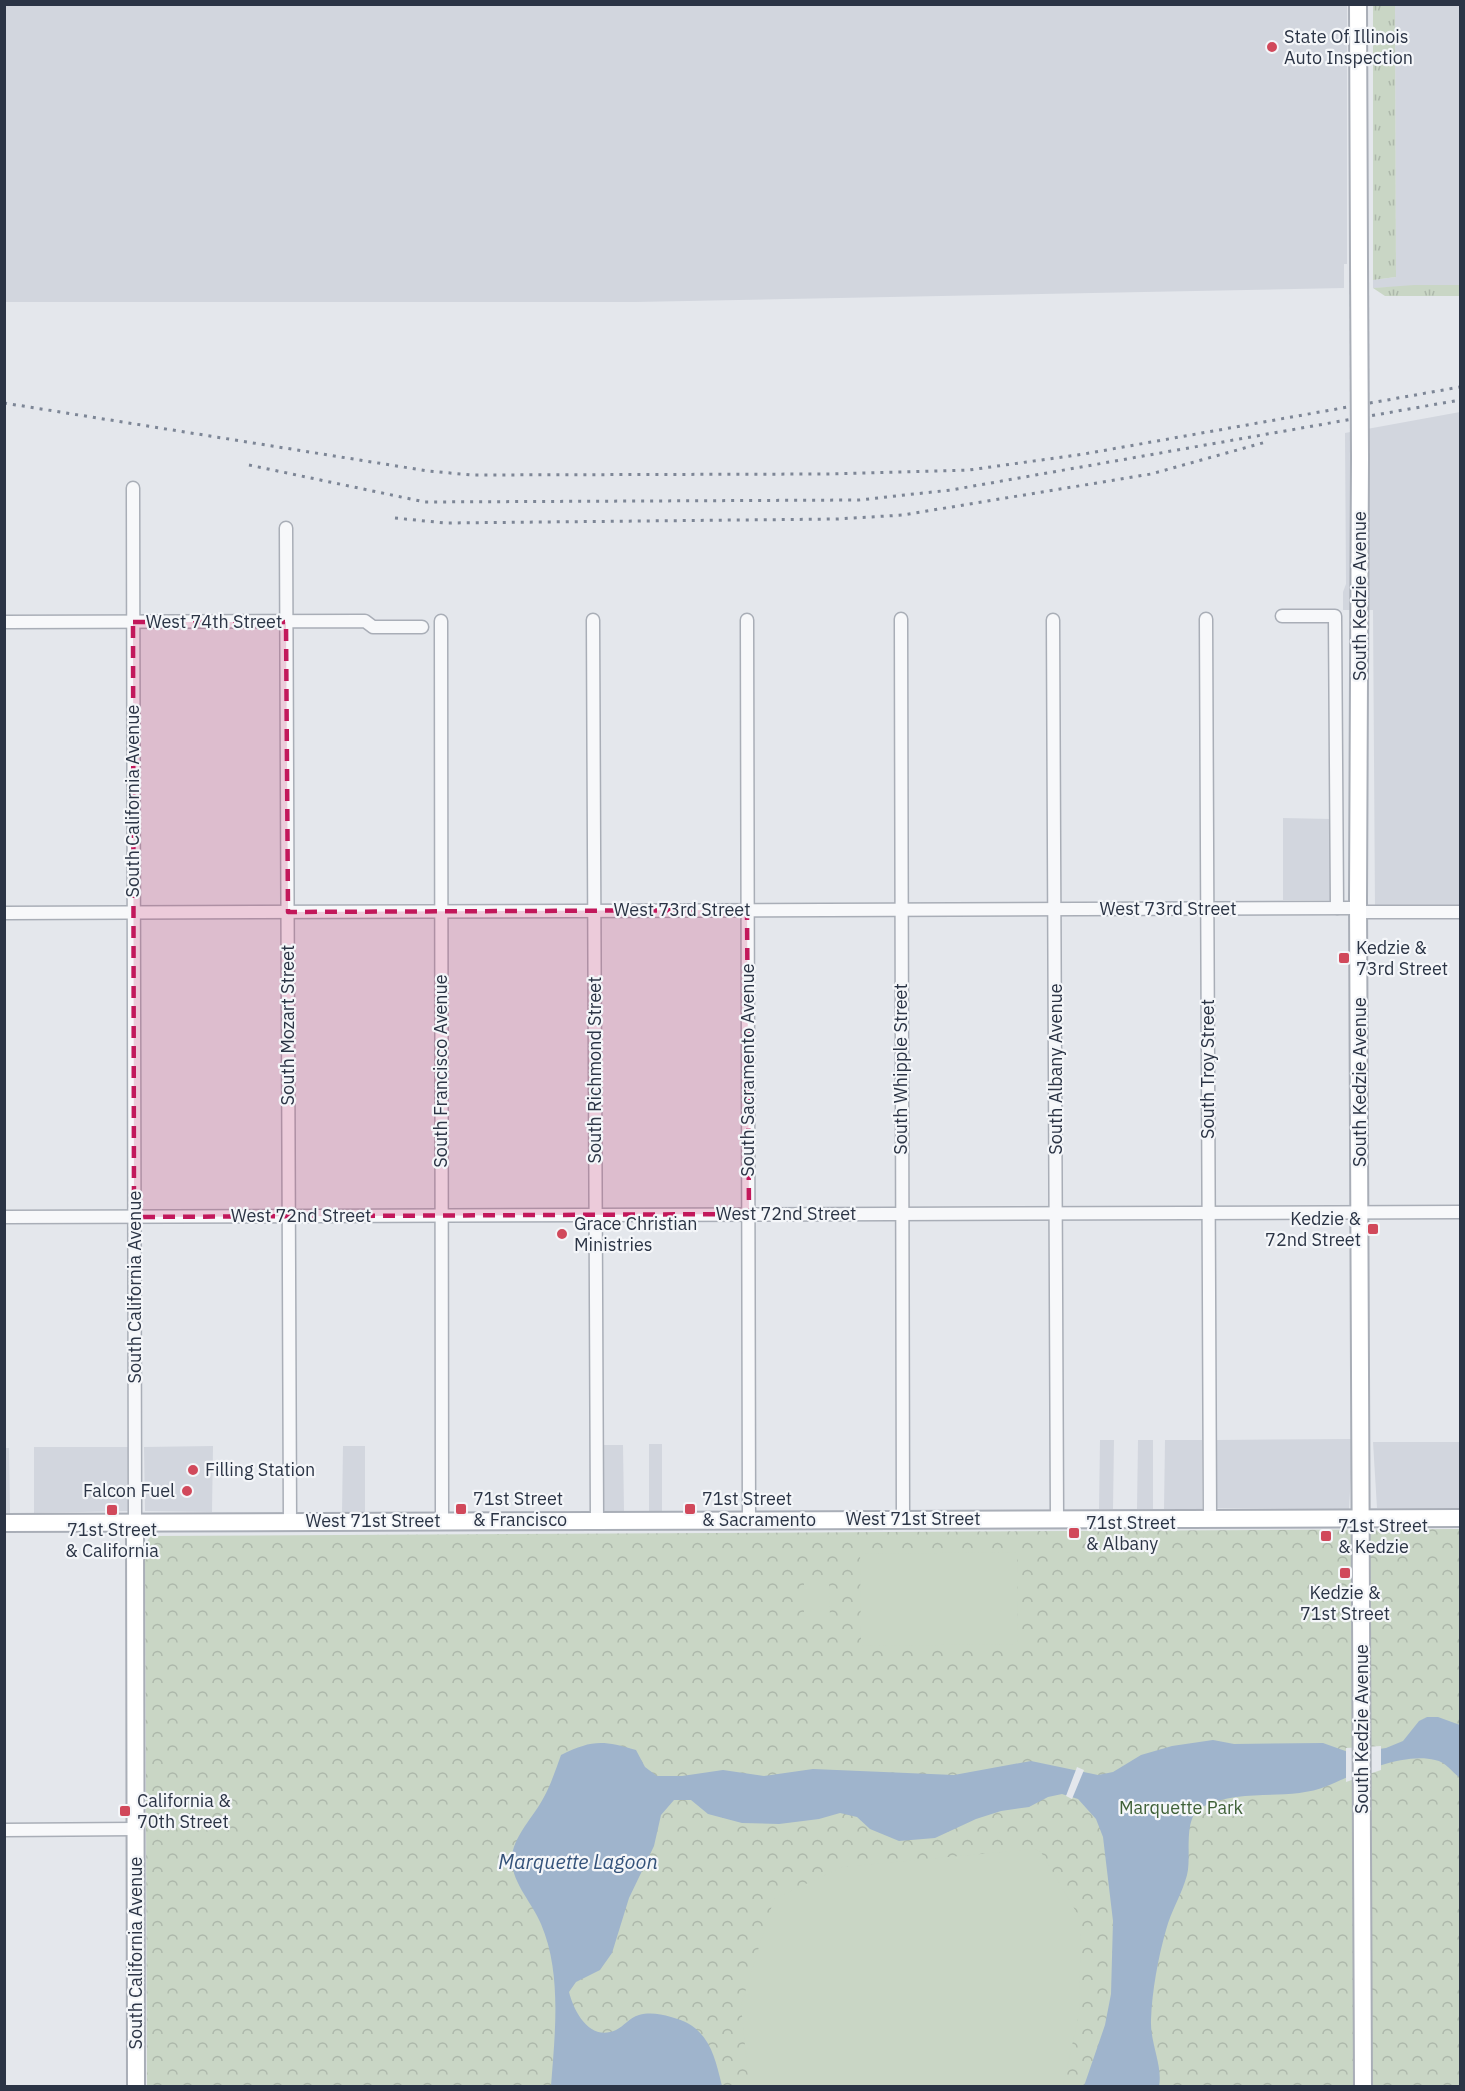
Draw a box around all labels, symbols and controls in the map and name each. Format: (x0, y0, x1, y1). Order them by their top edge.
place label: State Of Illinois Auto Inspection (1284, 25, 1413, 69)
marker: State Of Illinois Auto Inspection (1265, 40, 1279, 54)
street label: South Kedzie Avenue (1348, 511, 1371, 681)
street label: West 74th Street (146, 610, 282, 633)
street label: South California Avenue (121, 704, 144, 897)
street label: West 73rd Street (1099, 897, 1237, 920)
street label: West 73rd Street (613, 898, 751, 921)
place label: Kedzie & 73rd Street (1356, 936, 1448, 980)
street label: South Mozart Street (276, 945, 299, 1105)
marker: Kedzie & 73rd Street (1337, 951, 1351, 965)
street label: South Sacramento Avenue (736, 963, 759, 1177)
street label: South Francisco Avenue (429, 974, 452, 1168)
street label: South Richmond Street (583, 977, 606, 1163)
street label: South Whipple Street (889, 983, 912, 1155)
street label: South Albany Avenue (1044, 983, 1067, 1155)
street label: South Kedzie Avenue (1348, 997, 1371, 1167)
street label: South Troy Street (1196, 999, 1219, 1139)
street label: South California Avenue (123, 1190, 146, 1383)
street label: West 72nd Street (716, 1202, 856, 1225)
street label: West 72nd Street (231, 1204, 371, 1227)
place label: Kedzie & 72nd Street (1265, 1207, 1362, 1251)
place label: Grace Christian Ministries (574, 1212, 698, 1256)
marker: Kedzie & 72nd Street (1366, 1222, 1380, 1236)
marker: Grace Christian Ministries (555, 1227, 569, 1241)
place label: Filling Station (205, 1458, 315, 1481)
marker: Filling Station (186, 1463, 200, 1477)
place label: Falcon Fuel (83, 1479, 175, 1502)
marker: Falcon Fuel (180, 1484, 194, 1498)
place label: 71st Street & Francisco (473, 1487, 567, 1531)
place label: 71st Street & Sacramento (702, 1487, 816, 1531)
marker: 71st Street & Francisco (454, 1502, 468, 1516)
marker: 71st Street & Sacramento (683, 1502, 697, 1516)
marker: 71st Street & California (105, 1503, 119, 1517)
street label: West 71st Street (845, 1507, 981, 1530)
street label: West 71st Street (305, 1509, 441, 1532)
place label: 71st Street & Albany (1086, 1511, 1176, 1555)
place label: 71st Street & Kedzie (1338, 1514, 1428, 1558)
place label: 71st Street & California (65, 1518, 159, 1562)
marker: 71st Street & Albany (1067, 1526, 1081, 1540)
marker: 71st Street & Kedzie (1319, 1529, 1333, 1543)
marker: Kedzie & 71st Street (1338, 1566, 1352, 1580)
place label: Kedzie & 71st Street (1300, 1581, 1390, 1625)
street label: South Kedzie Avenue (1350, 1644, 1373, 1814)
place label: California & 70th Street (137, 1789, 231, 1833)
park label: Marquette Park (1119, 1796, 1244, 1819)
marker: California & 70th Street (118, 1804, 132, 1818)
water label: Marquette Lagoon (498, 1848, 658, 1875)
street label: South California Avenue (124, 1856, 147, 2049)

